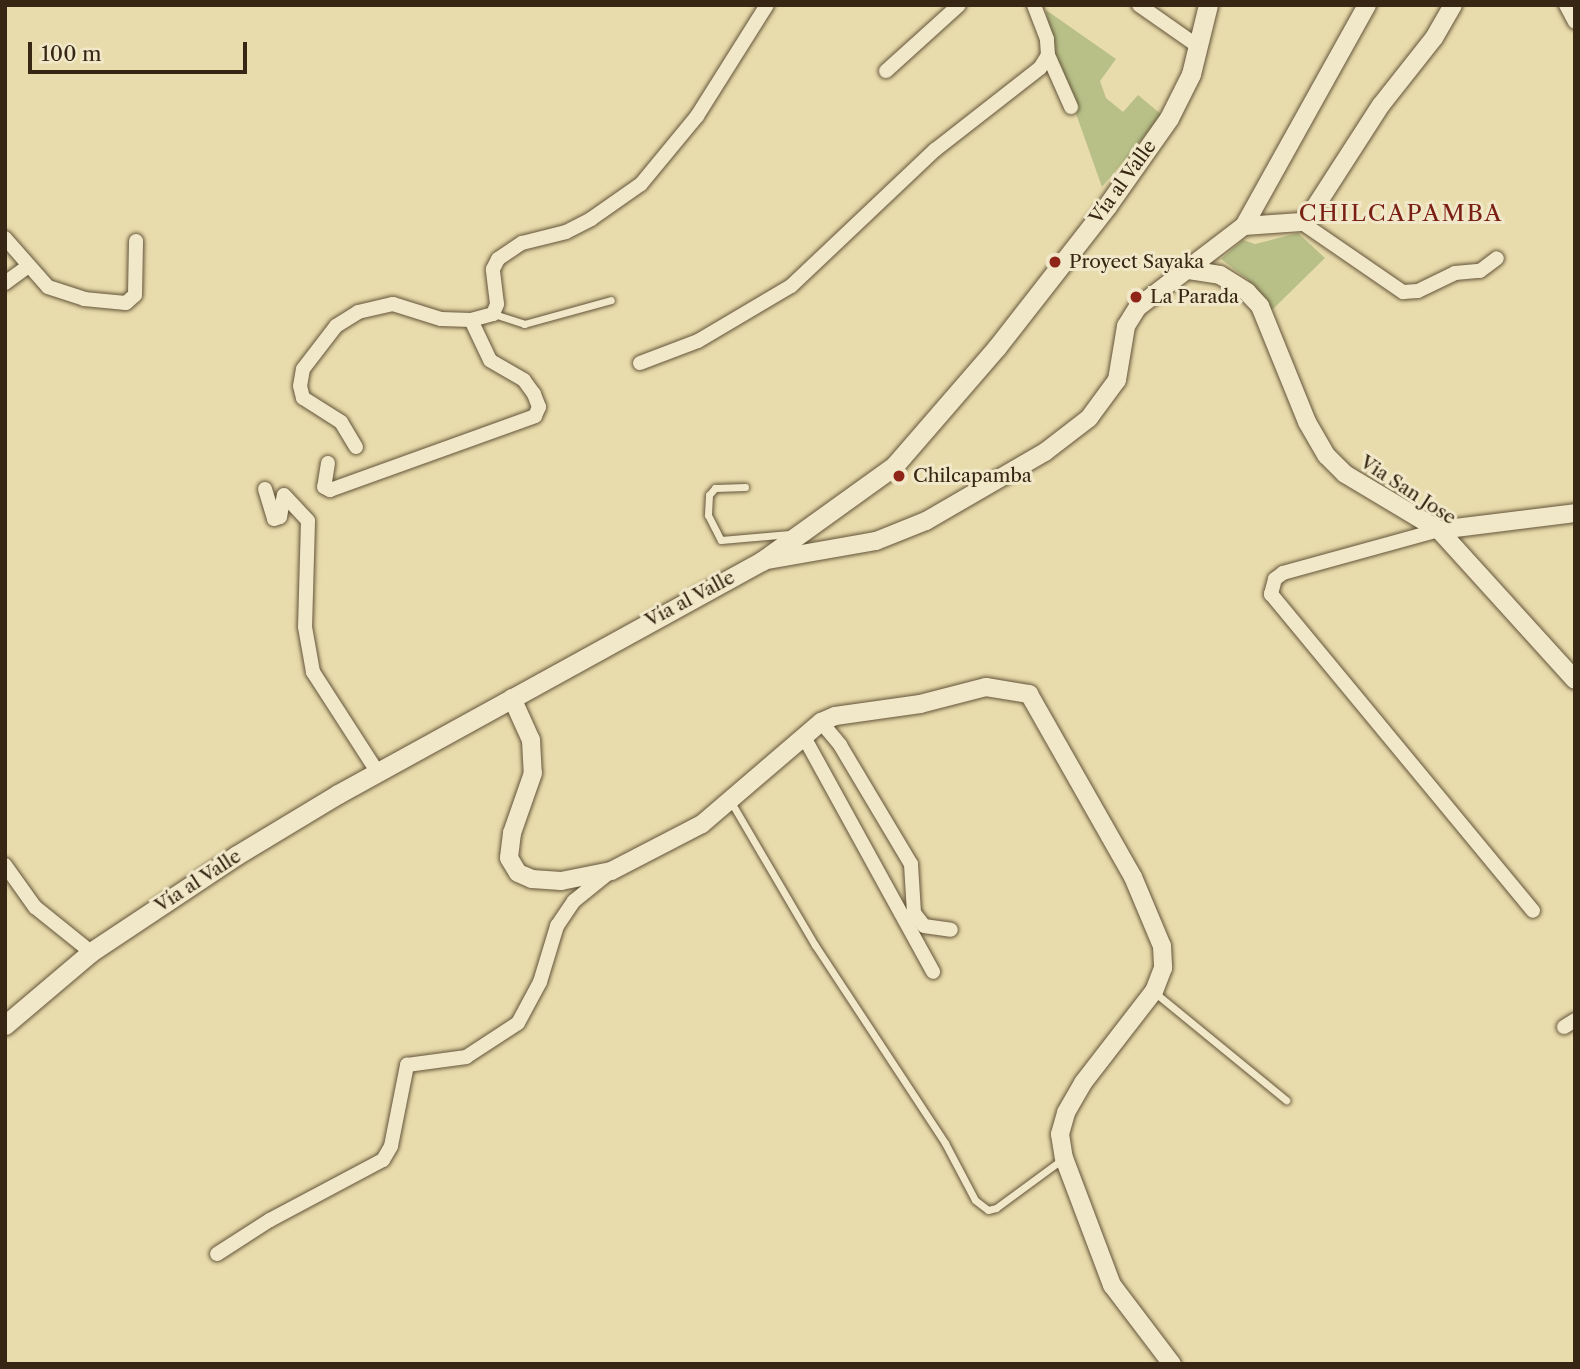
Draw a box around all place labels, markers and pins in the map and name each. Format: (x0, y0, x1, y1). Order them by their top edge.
place label: Proyect Sayaka (1069, 251, 1204, 273)
marker: Proyect Sayaka (1047, 254, 1063, 270)
place label: La Parada (1150, 286, 1239, 308)
marker: La Parada (1128, 289, 1144, 305)
place label: Chilcapamba (913, 465, 1032, 487)
marker: Chilcapamba (891, 468, 907, 484)

